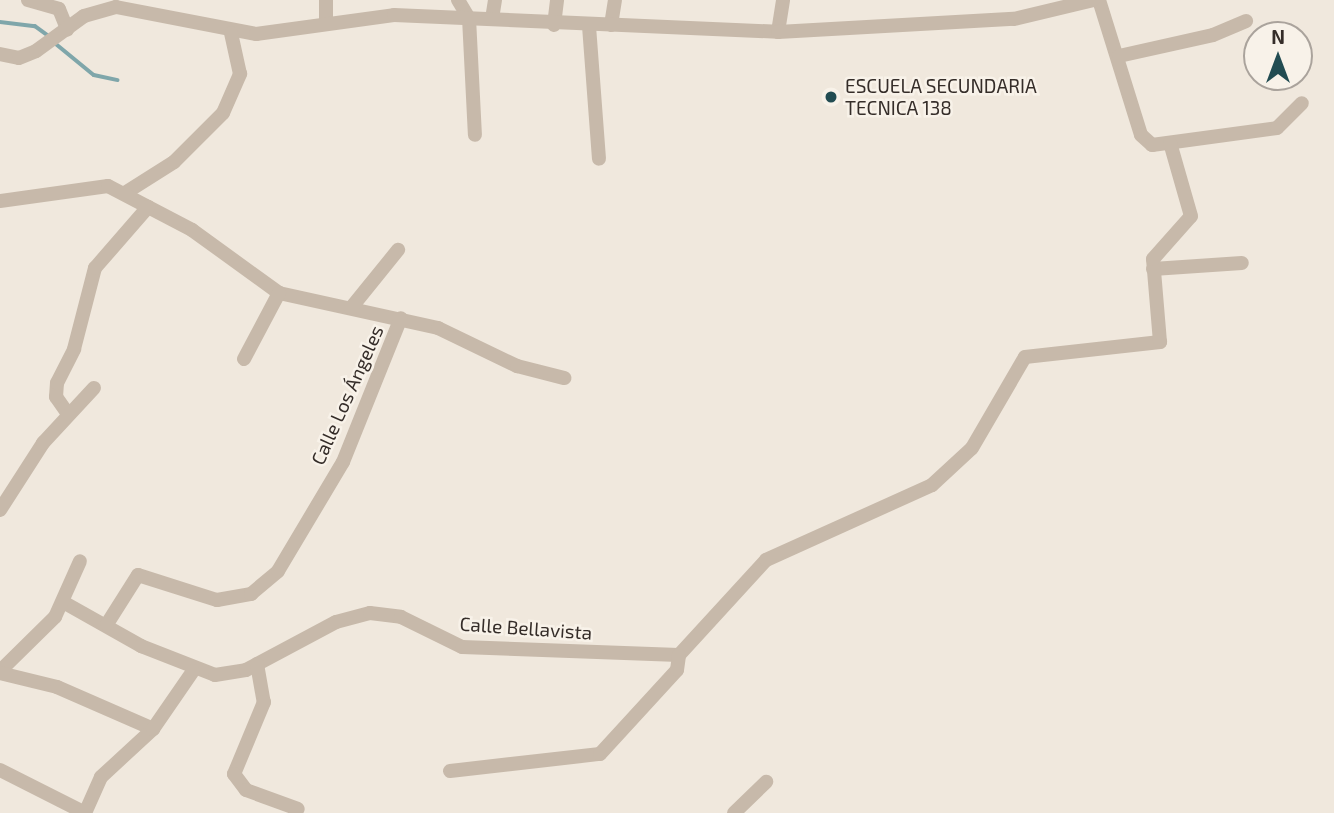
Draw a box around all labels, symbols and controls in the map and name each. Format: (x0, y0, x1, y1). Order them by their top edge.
north arrow (1243, 21, 1313, 91)
text: N (1271, 25, 1285, 48)
place label: ESCUELA SECUNDARIA TECNICA 138 (845, 75, 1037, 119)
marker: ESCUELA SECUNDARIA TECNICA 138 (823, 89, 839, 105)
street label: Calle Los Ángeles (306, 322, 388, 468)
street label: Calle Bellavista (459, 612, 593, 644)

